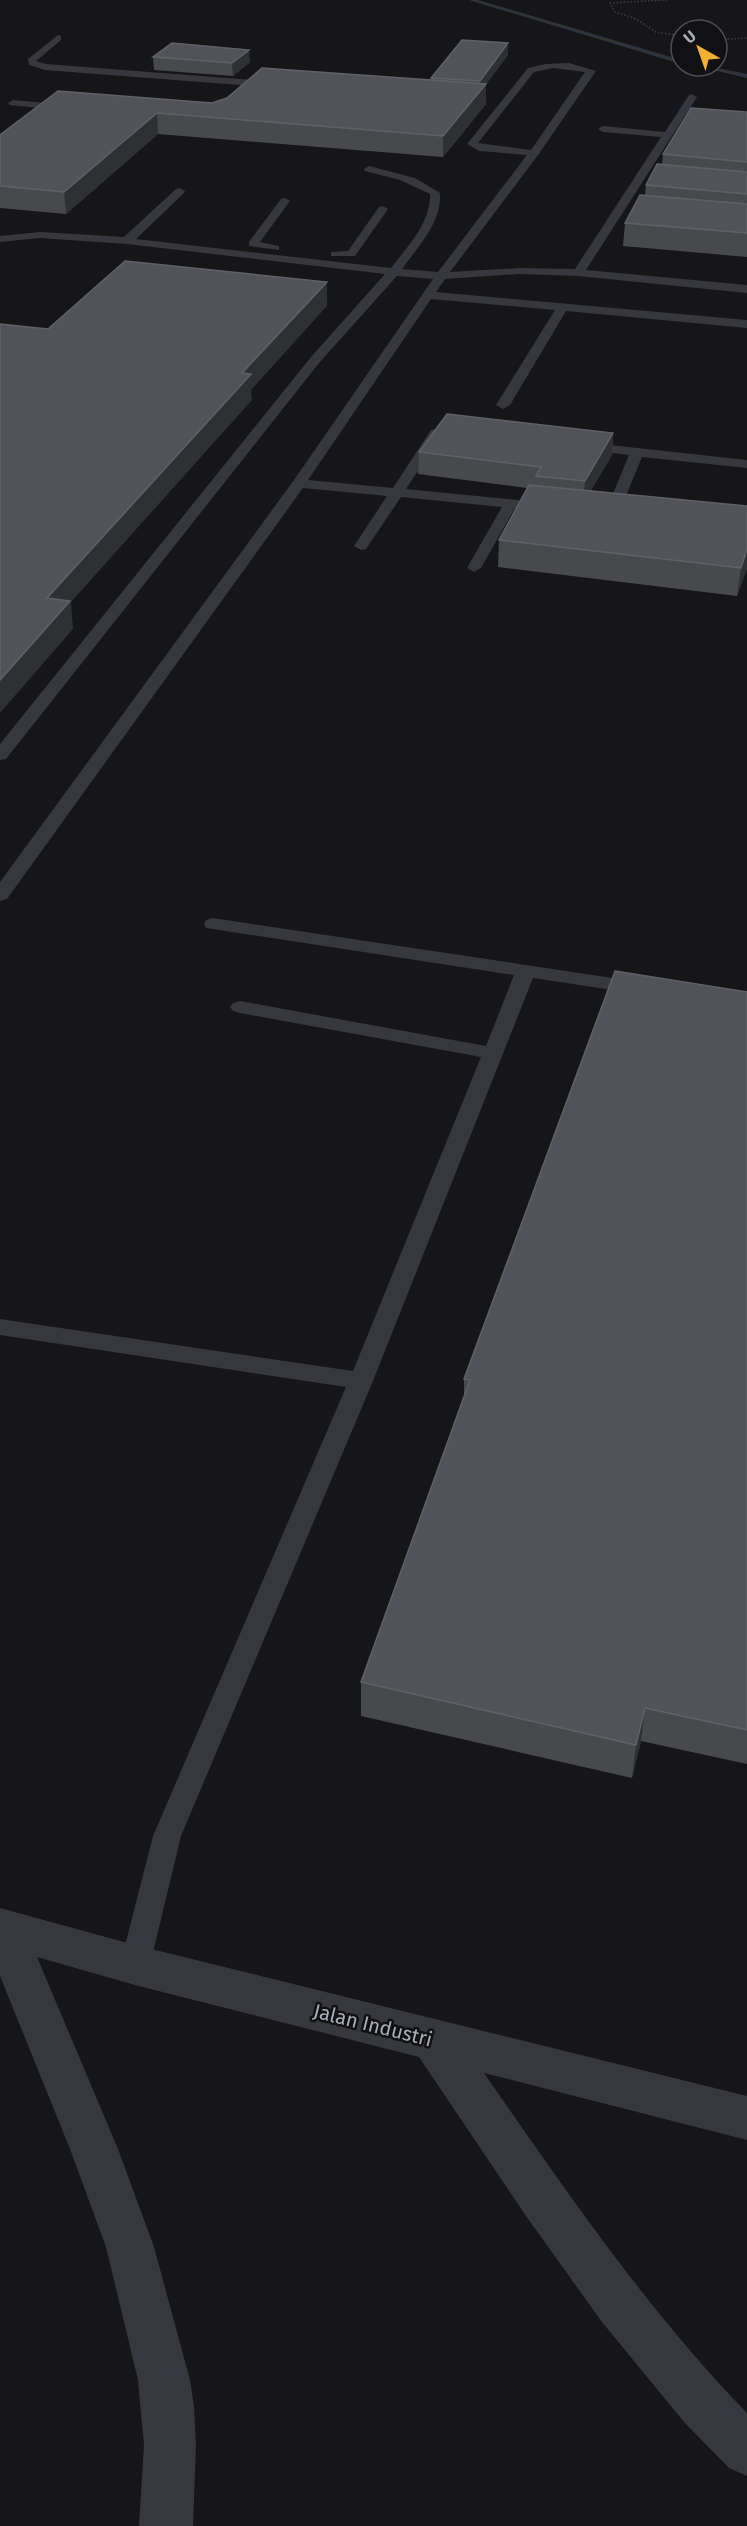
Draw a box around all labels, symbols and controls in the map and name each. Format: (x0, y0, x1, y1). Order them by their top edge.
north arrow (669, 18, 729, 78)
text: U (680, 26, 700, 48)
street label: Jalan Industri (311, 1999, 435, 2051)

